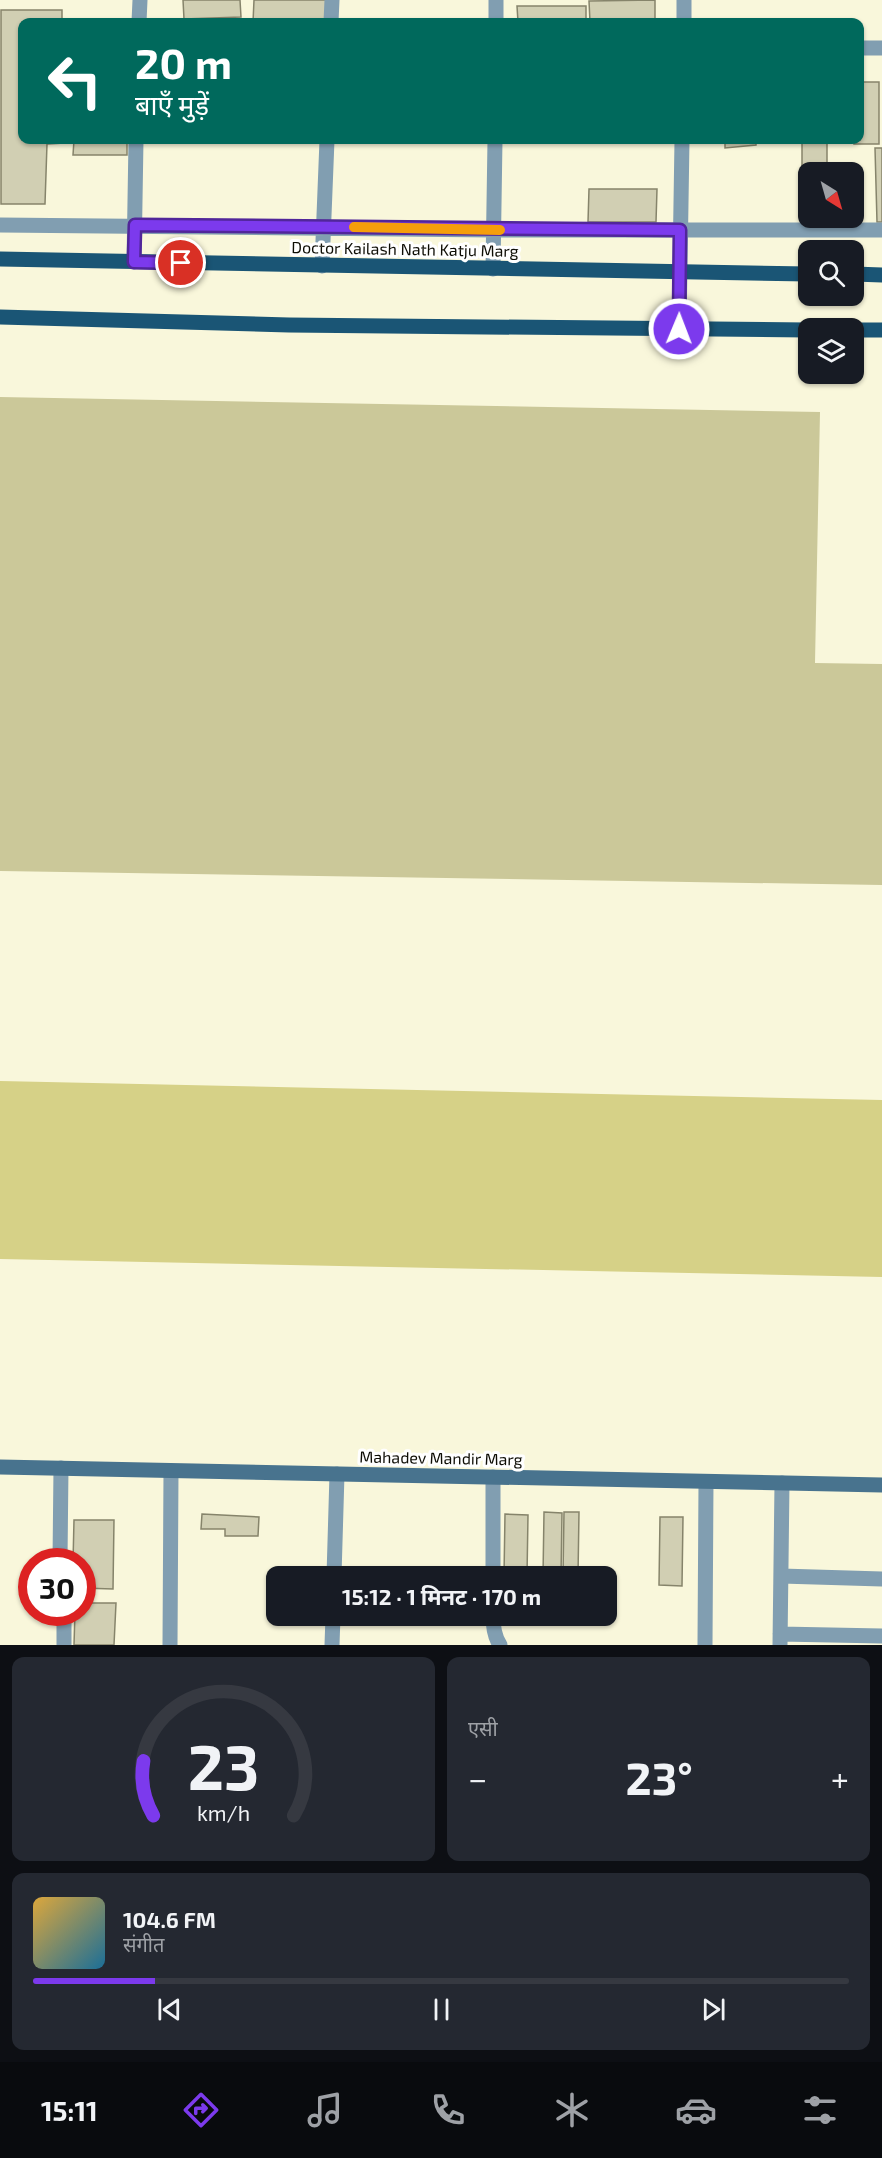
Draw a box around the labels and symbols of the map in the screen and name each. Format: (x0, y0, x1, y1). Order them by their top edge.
north arrow (798, 162, 864, 228)
pin (155, 237, 206, 288)
street label: Doctor Kailash Nath Katju Marg (291, 237, 519, 261)
position arrow (647, 297, 711, 361)
street label: Mahadev Mandir Marg (359, 1447, 523, 1468)
speed limit sign: 30 (18, 1548, 96, 1626)

